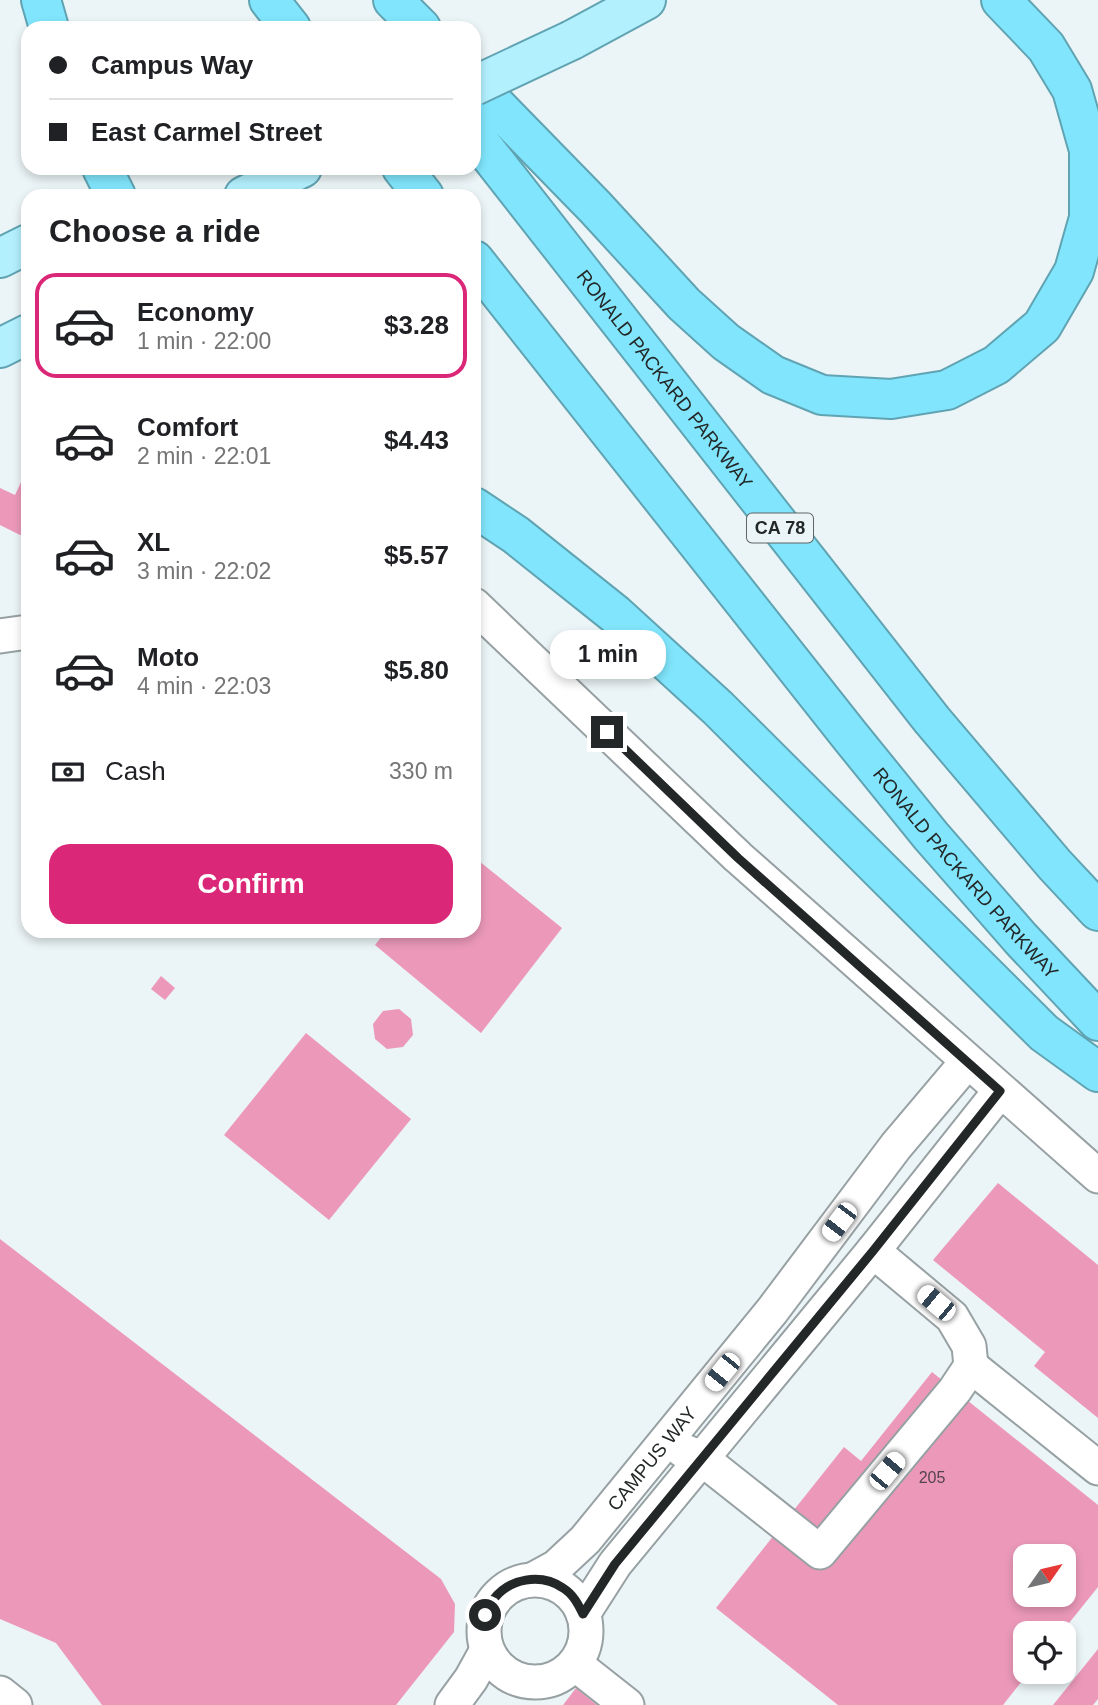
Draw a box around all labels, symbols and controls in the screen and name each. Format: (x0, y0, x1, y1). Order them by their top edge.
text: Campus Way (91, 50, 253, 80)
text: East Carmel Street (91, 117, 322, 147)
text: Choose a ride (49, 213, 261, 249)
street label: RONALD PACKARD PARKWAY (573, 266, 757, 493)
icon: car (53, 294, 116, 357)
text: Economy (137, 297, 254, 327)
text: $3.28 (384, 310, 449, 340)
text: 1 min · 22:00 (137, 328, 271, 354)
icon: car (53, 409, 116, 472)
text: Comfort (137, 412, 238, 442)
text: $4.43 (384, 425, 449, 455)
text: 2 min · 22:01 (137, 443, 271, 469)
road number: CA 78 (747, 514, 813, 542)
icon: car (53, 524, 116, 587)
text: XL (137, 527, 170, 557)
text: $5.57 (384, 540, 449, 570)
text: 3 min · 22:02 (137, 558, 271, 584)
callout: 1 min (549, 630, 665, 680)
icon: car (53, 639, 116, 702)
text: 1 min (578, 641, 638, 667)
text: Moto (137, 642, 199, 672)
text: $5.80 (384, 655, 449, 685)
text: 4 min · 22:03 (137, 673, 271, 699)
route end (591, 716, 623, 748)
icon: cash (49, 753, 87, 791)
text: Cash (105, 756, 166, 786)
text: 330 m (389, 758, 453, 784)
street label: RONALD PACKARD PARKWAY (869, 763, 1063, 983)
button: Confirm (49, 844, 453, 924)
car (818, 1199, 861, 1245)
car (914, 1281, 959, 1325)
car (701, 1349, 744, 1395)
street label: CAMPUS WAY (603, 1402, 701, 1515)
car (866, 1448, 909, 1494)
house number: 205 (919, 1469, 945, 1486)
north arrow (1013, 1544, 1076, 1606)
map controls (1013, 1544, 1076, 1684)
route start (469, 1599, 501, 1631)
button: locate (1013, 1621, 1076, 1684)

